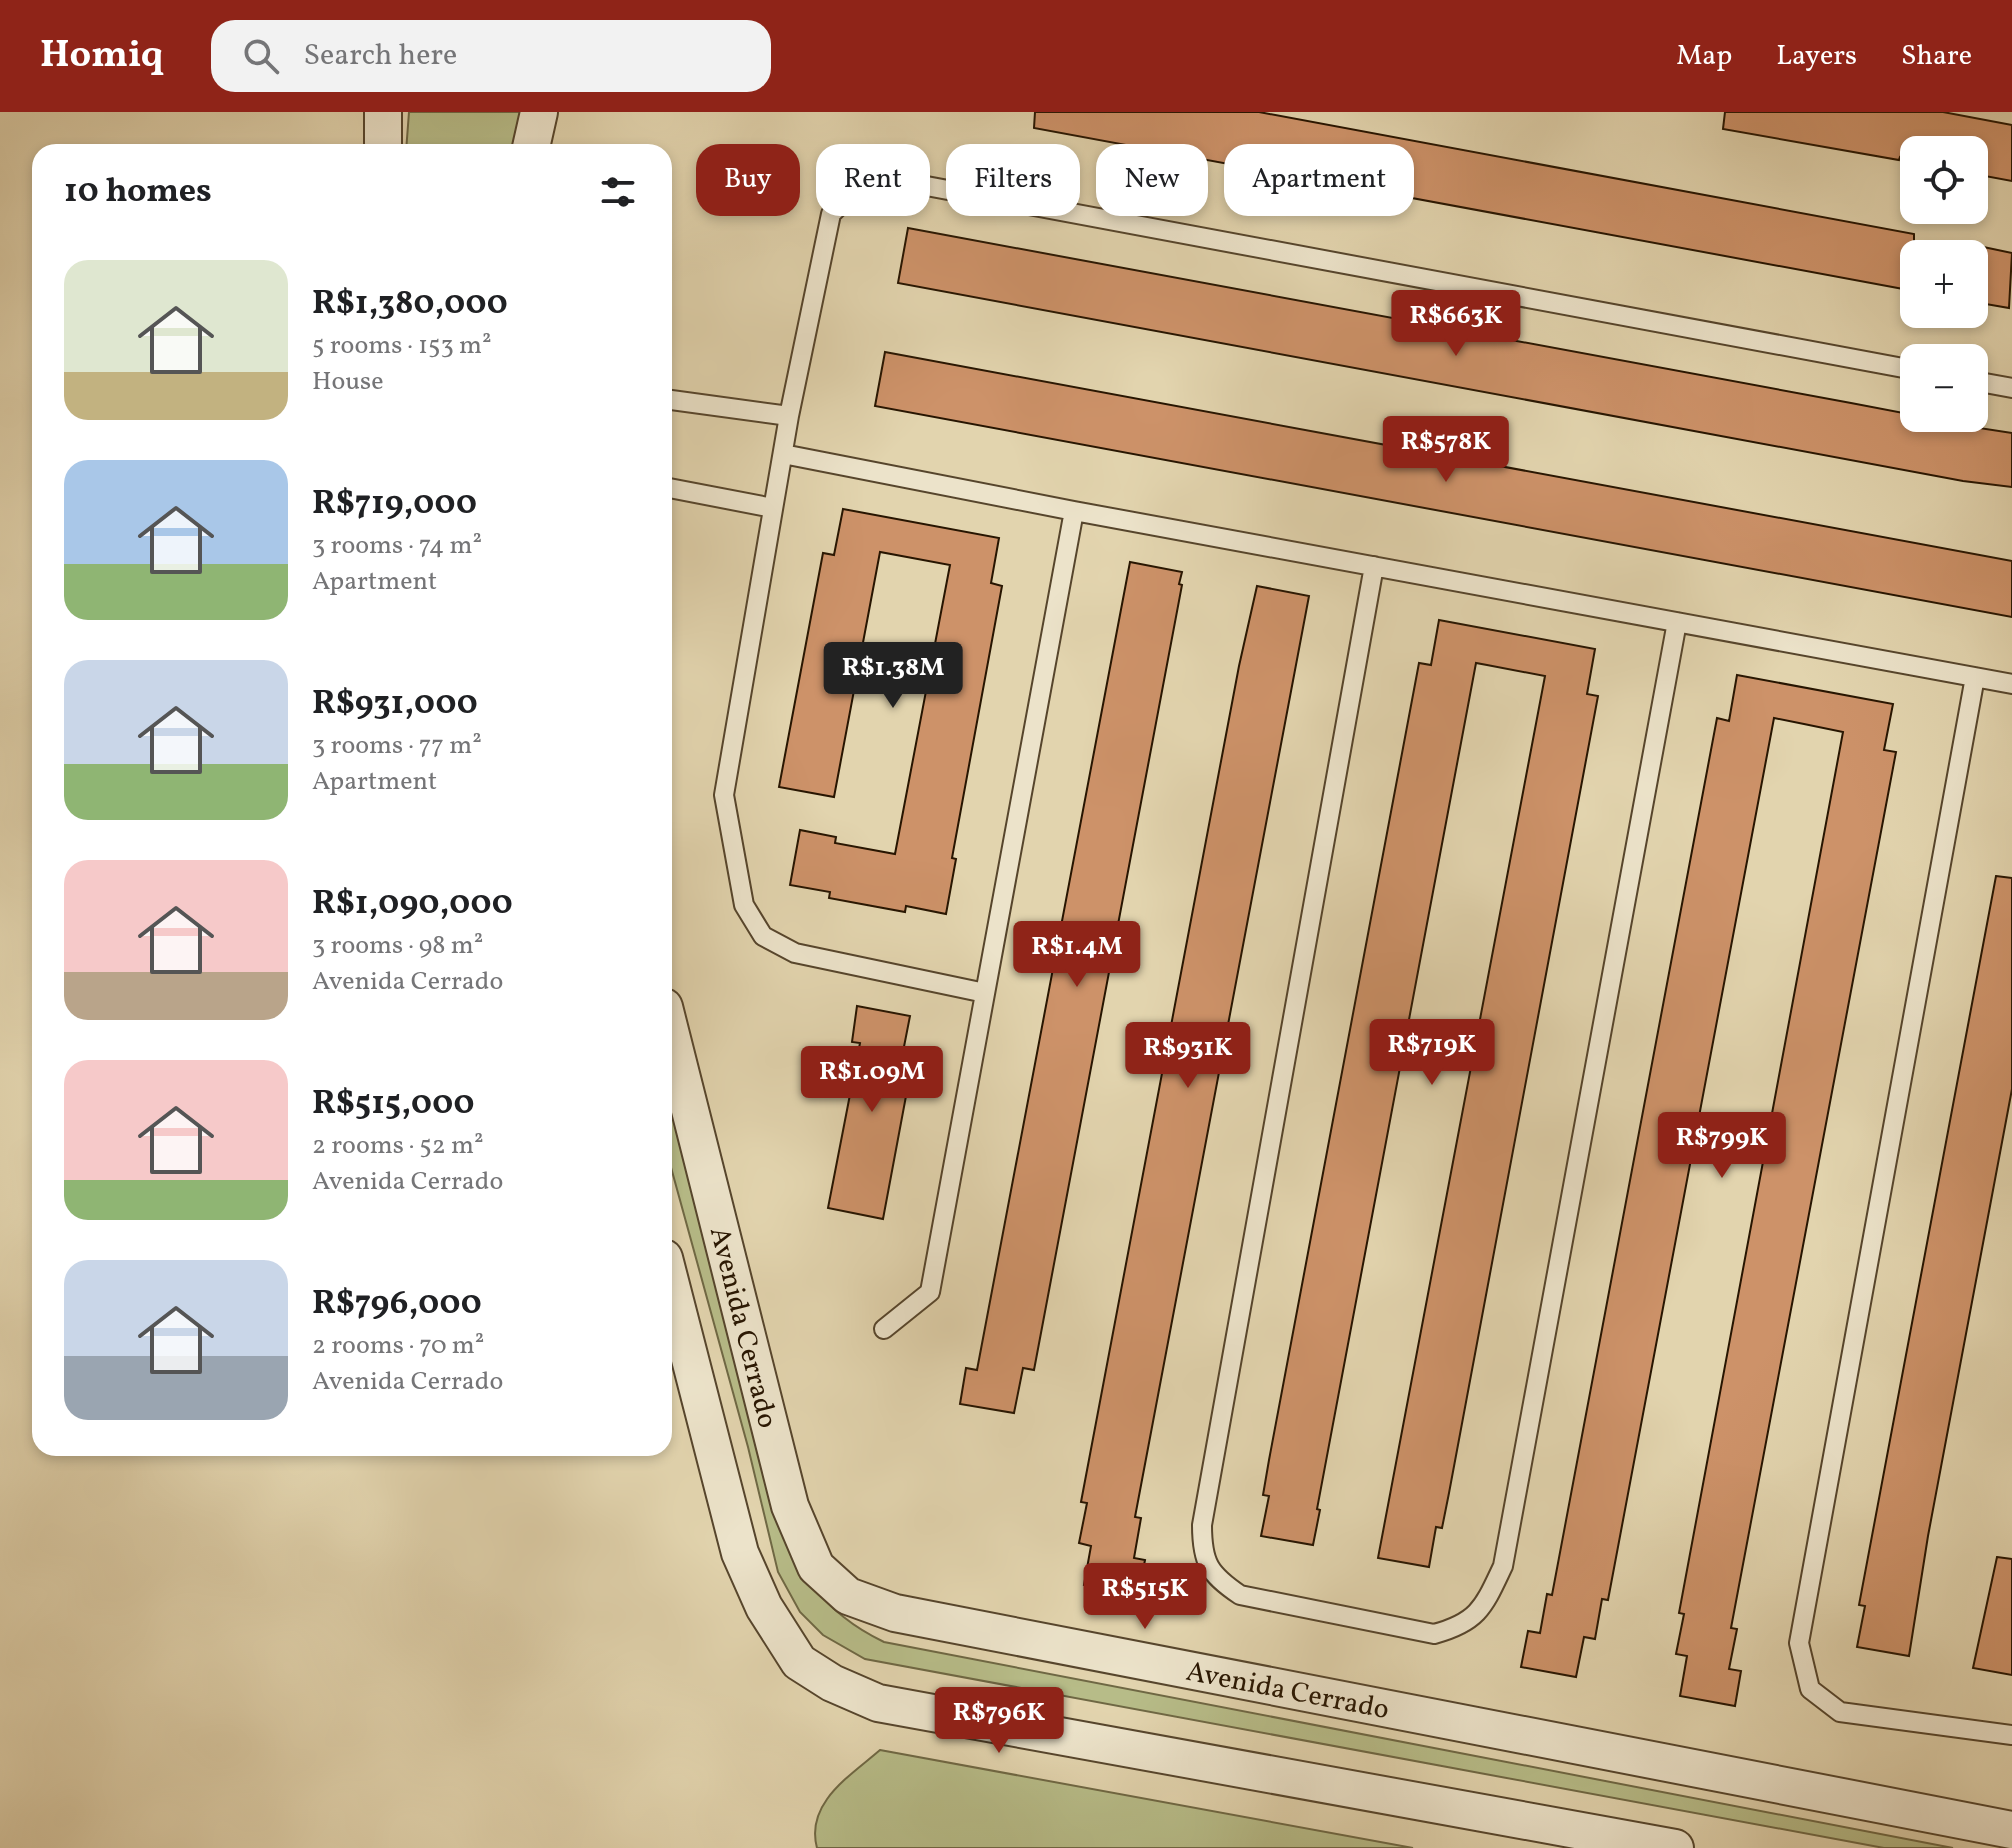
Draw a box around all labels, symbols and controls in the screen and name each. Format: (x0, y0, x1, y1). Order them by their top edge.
search box (211, 20, 771, 92)
text: Homiq (40, 30, 163, 83)
icon: search (239, 34, 283, 78)
text: Search here (303, 35, 457, 77)
text: Map (1676, 37, 1732, 76)
text: Layers (1776, 37, 1857, 76)
text: Share (1901, 37, 1972, 76)
map controls (1900, 136, 1988, 432)
button: locate (1900, 136, 1988, 224)
chip: Buy (696, 144, 800, 216)
chip: Rent (816, 144, 930, 216)
chip: Filters (946, 144, 1080, 216)
chip: New (1096, 144, 1208, 216)
chip: Apartment (1224, 144, 1414, 216)
text: 10 homes (64, 169, 212, 216)
icon: filters (596, 170, 640, 214)
button: + (1900, 240, 1988, 328)
text: R$1,380,000 (312, 281, 508, 328)
pin: R$663K (1391, 290, 1521, 358)
icon: home (128, 292, 224, 388)
text: R$663K (1409, 298, 1503, 334)
text: 5 rooms · 153 m² (312, 328, 492, 364)
button: − (1900, 344, 1988, 432)
text: House (312, 364, 384, 400)
pin: R$578K (1381, 416, 1511, 484)
text: R$578K (1401, 424, 1491, 460)
text: R$719,000 (312, 481, 477, 528)
icon: home (128, 492, 224, 588)
text: 3 rooms · 74 m² (312, 528, 482, 564)
text: Apartment (312, 564, 437, 600)
pin: R$1.38M (819, 642, 967, 710)
text: R$1.38M (842, 650, 944, 686)
text: R$931,000 (312, 681, 478, 728)
icon: home (128, 692, 224, 788)
text: 3 rooms · 77 m² (312, 728, 482, 764)
text: Apartment (312, 764, 437, 800)
text: R$1,090,000 (312, 881, 513, 928)
icon: home (128, 892, 224, 988)
pin: R$1.4M (1012, 921, 1142, 989)
text: 3 rooms · 98 m² (312, 928, 483, 964)
text: R$1.4M (1031, 929, 1123, 965)
text: Avenida Cerrado (312, 964, 503, 1000)
pin: R$719K (1367, 1019, 1497, 1087)
pin: R$931K (1123, 1022, 1253, 1090)
text: R$719K (1388, 1027, 1476, 1063)
text: R$931K (1143, 1030, 1233, 1066)
pin: R$1.09M (798, 1046, 946, 1114)
text: R$1.09M (819, 1054, 925, 1090)
text: R$515,000 (312, 1081, 475, 1128)
icon: home (128, 1092, 224, 1188)
pin: R$799K (1657, 1112, 1787, 1180)
text: R$799K (1676, 1120, 1768, 1156)
text: 2 rooms · 52 m² (312, 1128, 484, 1164)
text: Avenida Cerrado (312, 1164, 503, 1200)
street label: Avenida Cerrado (699, 1223, 786, 1432)
text: R$796,000 (312, 1281, 482, 1328)
icon: home (128, 1292, 224, 1388)
text: 2 rooms · 70 m² (312, 1328, 484, 1364)
text: Avenida Cerrado (312, 1364, 503, 1400)
pin: R$515K (1080, 1563, 1210, 1631)
text: R$515K (1101, 1571, 1189, 1607)
street label: Avenida Cerrado (1183, 1653, 1392, 1730)
pin: R$796K (934, 1687, 1064, 1755)
text: R$796K (953, 1695, 1045, 1731)

